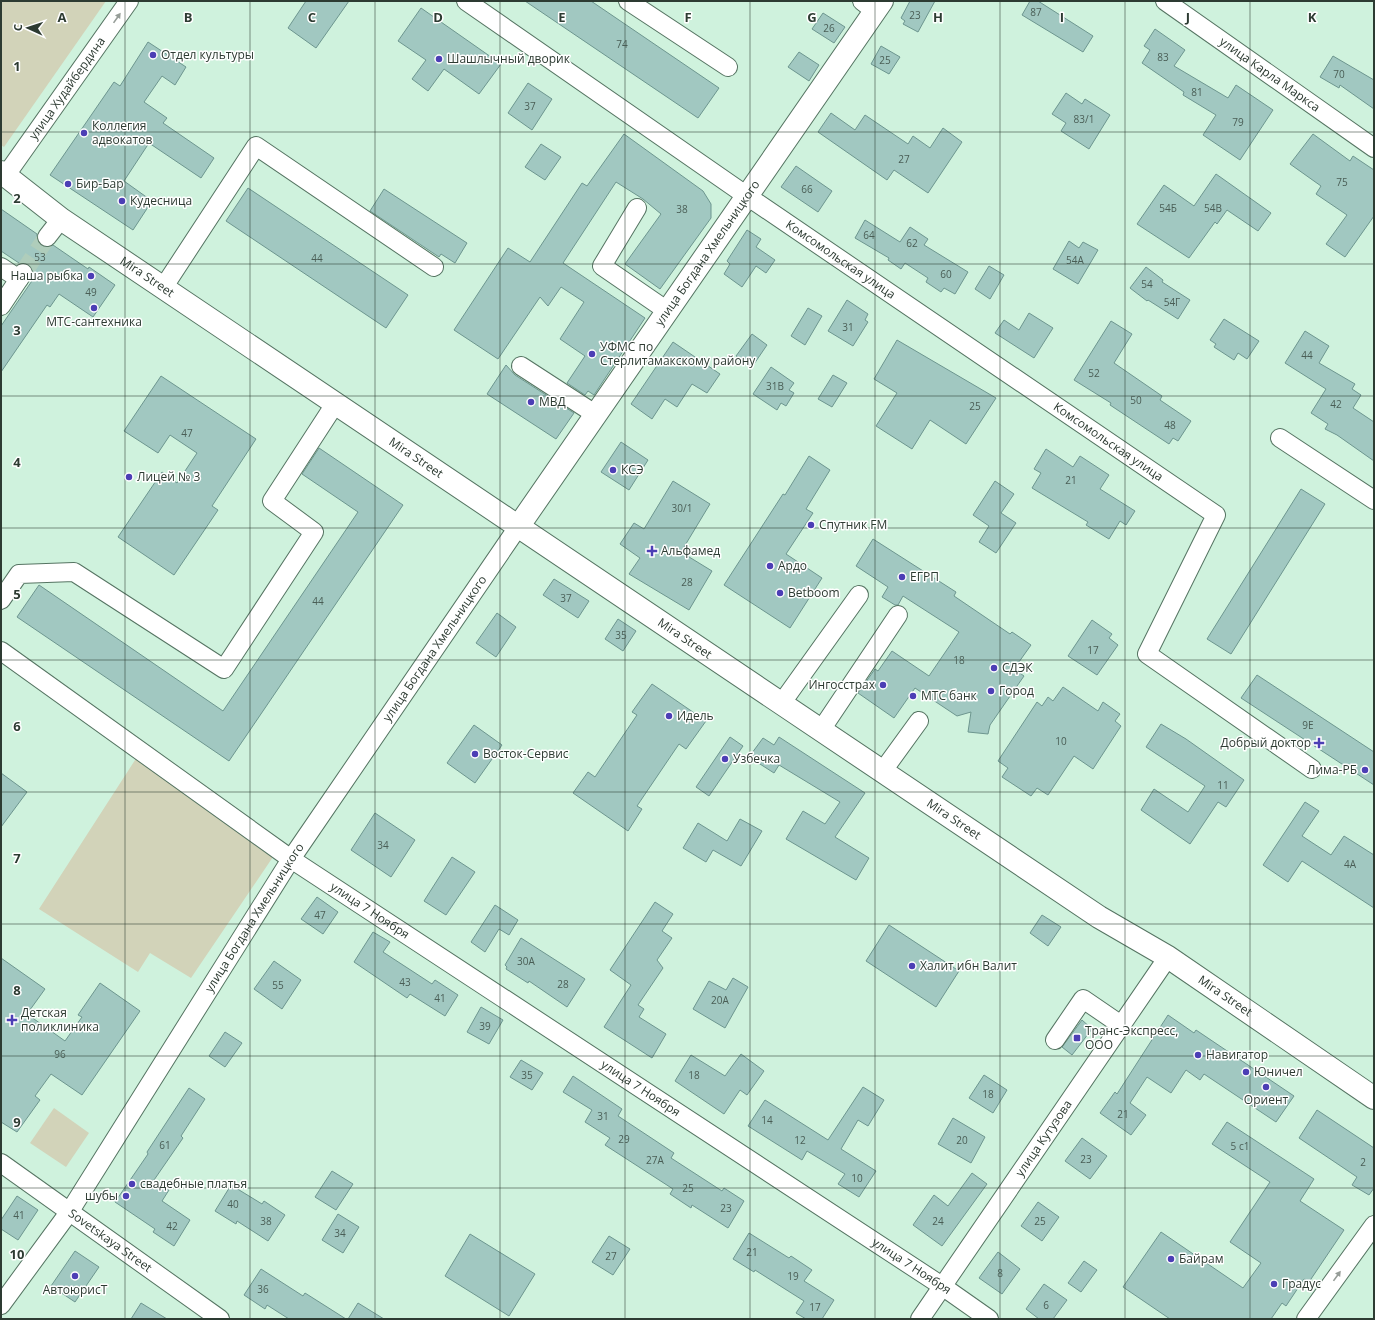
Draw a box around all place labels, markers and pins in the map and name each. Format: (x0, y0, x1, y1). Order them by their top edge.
place label: Отдел культуры (161, 46, 254, 63)
marker: Отдел культуры (148, 50, 158, 60)
place label: Шашлычный дворик (447, 50, 571, 67)
marker: Шашлычный дворик (434, 54, 444, 64)
place label: Коллегия адвокатов (92, 117, 152, 148)
marker: Коллегия адвокатов (79, 128, 89, 138)
place label: Бир-Бар (76, 175, 124, 192)
marker: Бир-Бар (63, 179, 73, 189)
place label: Кудесница (130, 192, 192, 209)
marker: Кудесница (117, 196, 127, 206)
place label: Наша рыбка (10, 267, 83, 284)
marker: Наша рыбка (86, 271, 96, 281)
marker: МТС-сантехника (89, 303, 99, 313)
place label: МТС-сантехника (46, 313, 142, 330)
place label: УФМС по Стерлитамакскому району (600, 338, 756, 369)
marker: УФМС по Стерлитамакскому району (587, 349, 597, 359)
place label: МВД (539, 393, 566, 410)
marker: МВД (526, 397, 536, 407)
place label: КСЭ (621, 461, 643, 478)
marker: КСЭ (608, 465, 618, 475)
place label: Лицей № 3 (137, 468, 200, 485)
marker: Лицей № 3 (124, 472, 134, 482)
place label: Спутник FM (819, 516, 887, 533)
marker: Спутник FM (806, 520, 816, 530)
place label: Альфамед (661, 542, 720, 559)
marker: Альфамед (646, 545, 658, 557)
place label: Ардо (778, 557, 807, 574)
marker: Ардо (765, 561, 775, 571)
place label: ЕГРП (910, 568, 939, 585)
marker: ЕГРП (897, 572, 907, 582)
place label: Betboom (788, 584, 840, 601)
marker: Betboom (775, 588, 785, 598)
place label: СДЭК (1002, 659, 1033, 676)
marker: СДЭК (989, 663, 999, 673)
place label: Ингосстрах (808, 676, 876, 693)
marker: Ингосстрах (878, 680, 888, 690)
place label: Город (999, 682, 1034, 699)
marker: Город (986, 686, 996, 696)
place label: МТС банк (921, 687, 977, 704)
marker: МТС банк (908, 691, 918, 701)
place label: Идель (677, 707, 714, 724)
marker: Идель (664, 711, 674, 721)
place label: Добрый доктор (1221, 734, 1311, 751)
marker: Добрый доктор (1314, 738, 1324, 748)
place label: Восток-Сервис (483, 745, 569, 762)
marker: Восток-Сервис (470, 749, 480, 759)
place label: Узбечка (733, 750, 780, 767)
marker: Узбечка (720, 754, 730, 764)
place label: Лима-РБ (1307, 761, 1357, 778)
marker: Лима-РБ (1360, 765, 1370, 775)
place label: Халит ибн Валит (920, 957, 1017, 974)
marker: Халит ибн Валит (907, 961, 917, 971)
place label: Детская поликлиника (21, 1004, 99, 1035)
marker: Детская поликлиника (6, 1014, 18, 1026)
place label: Транс-Экспресс, ООО (1085, 1022, 1178, 1053)
marker: Транс-Экспресс, ООО (1072, 1033, 1082, 1043)
place label: Навигатор (1206, 1046, 1268, 1063)
marker: Навигатор (1193, 1050, 1203, 1060)
place label: Юничел (1254, 1063, 1303, 1080)
marker: Юничел (1241, 1067, 1251, 1077)
marker: Ориент (1261, 1082, 1271, 1092)
place label: Ориент (1244, 1091, 1288, 1108)
place label: свадебные платья (140, 1175, 247, 1192)
marker: свадебные платья (127, 1179, 137, 1189)
place label: шубы (85, 1187, 118, 1204)
marker: шубы (121, 1191, 131, 1201)
place label: Байрам (1179, 1250, 1223, 1267)
marker: Байрам (1166, 1254, 1176, 1264)
marker: АвтоюрисТ (70, 1271, 80, 1281)
place label: Градус (1282, 1275, 1321, 1292)
marker: Градус (1269, 1279, 1279, 1289)
place label: АвтоюрисТ (43, 1281, 108, 1298)

